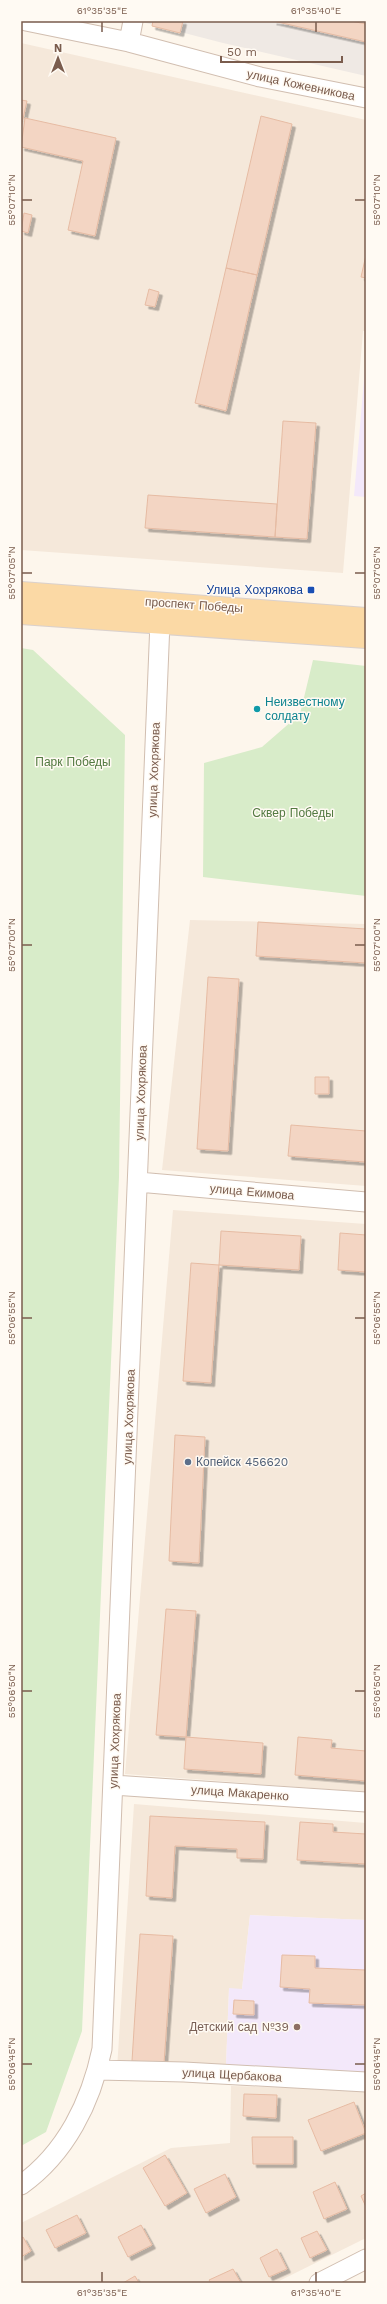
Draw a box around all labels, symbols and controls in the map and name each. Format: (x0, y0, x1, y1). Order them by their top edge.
text: 61°35'35"E (77, 5, 127, 16)
text: 61°35'40"E (291, 5, 341, 16)
north arrow (38, 38, 78, 78)
scale bar (221, 38, 342, 64)
text: N (54, 42, 62, 55)
text: 50 m (227, 45, 257, 59)
street label: улица Кожевникова (246, 67, 357, 103)
text: 55°07'10"N (6, 174, 17, 226)
text: 55°07'10"N (371, 174, 382, 226)
text: 55°07'05"N (6, 546, 17, 600)
text: 55°07'05"N (371, 546, 382, 600)
place label: Улица Хохрякова (206, 583, 303, 597)
marker: Улица Хохрякова (306, 585, 316, 595)
street label: проспект Победы (145, 595, 243, 615)
place label: Неизвестному солдату (265, 695, 345, 723)
marker: Неизвестному солдату (252, 704, 262, 714)
street label: улица Хохрякова (145, 722, 163, 818)
park label: Парк Победы (35, 755, 111, 769)
park label: Сквер Победы (252, 806, 334, 820)
text: 55°07'00"N (6, 918, 17, 972)
text: 55°07'00"N (371, 918, 382, 972)
street label: улица Хохрякова (132, 1045, 150, 1141)
street label: улица Екимова (209, 1181, 295, 1203)
text: 55°06'55"N (6, 1291, 17, 1345)
text: 55°06'55"N (371, 1291, 382, 1345)
street label: улица Хохрякова (120, 1369, 138, 1465)
place label: Копейск 456620 (196, 1455, 288, 1469)
marker: Копейск 456620 (183, 1457, 193, 1467)
text: 55°06'50"N (6, 1664, 17, 1718)
text: 55°06'50"N (371, 1664, 382, 1718)
street label: улица Хохрякова (106, 1693, 124, 1789)
street label: улица Макаренко (191, 1783, 290, 1803)
place label: Детский сад №39 (189, 2020, 289, 2034)
marker: Детский сад №39 (292, 2022, 302, 2032)
text: 55°06'45"N (6, 2037, 17, 2091)
text: 55°06'45"N (371, 2037, 382, 2091)
street label: улица Щербакова (182, 2065, 283, 2085)
text: 61°35'35"E (77, 2287, 127, 2298)
text: 61°35'40"E (291, 2287, 341, 2298)

